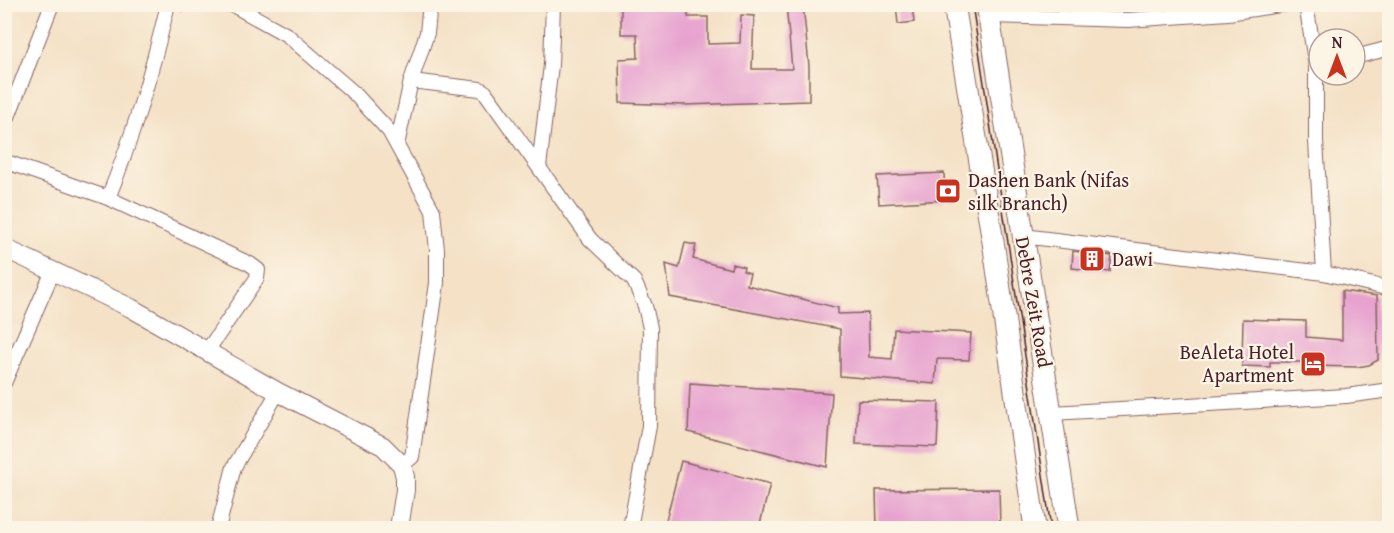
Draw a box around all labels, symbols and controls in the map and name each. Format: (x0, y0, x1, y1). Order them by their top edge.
north arrow (1307, 27, 1367, 87)
text: N (1332, 30, 1343, 54)
place label: Dashen Bank (Nifas silk Branch) (968, 165, 1129, 217)
bank icon: Dashen Bank (Nifas silk Branch) (933, 176, 963, 206)
street label: Debre Zeit Road (1009, 234, 1060, 370)
building icon: Dawi (1077, 244, 1107, 274)
place label: Dawi (1112, 244, 1153, 273)
place label: BeAleta Hotel Apartment (1180, 337, 1294, 389)
hotel icon: BeAleta Hotel Apartment (1298, 349, 1328, 379)

